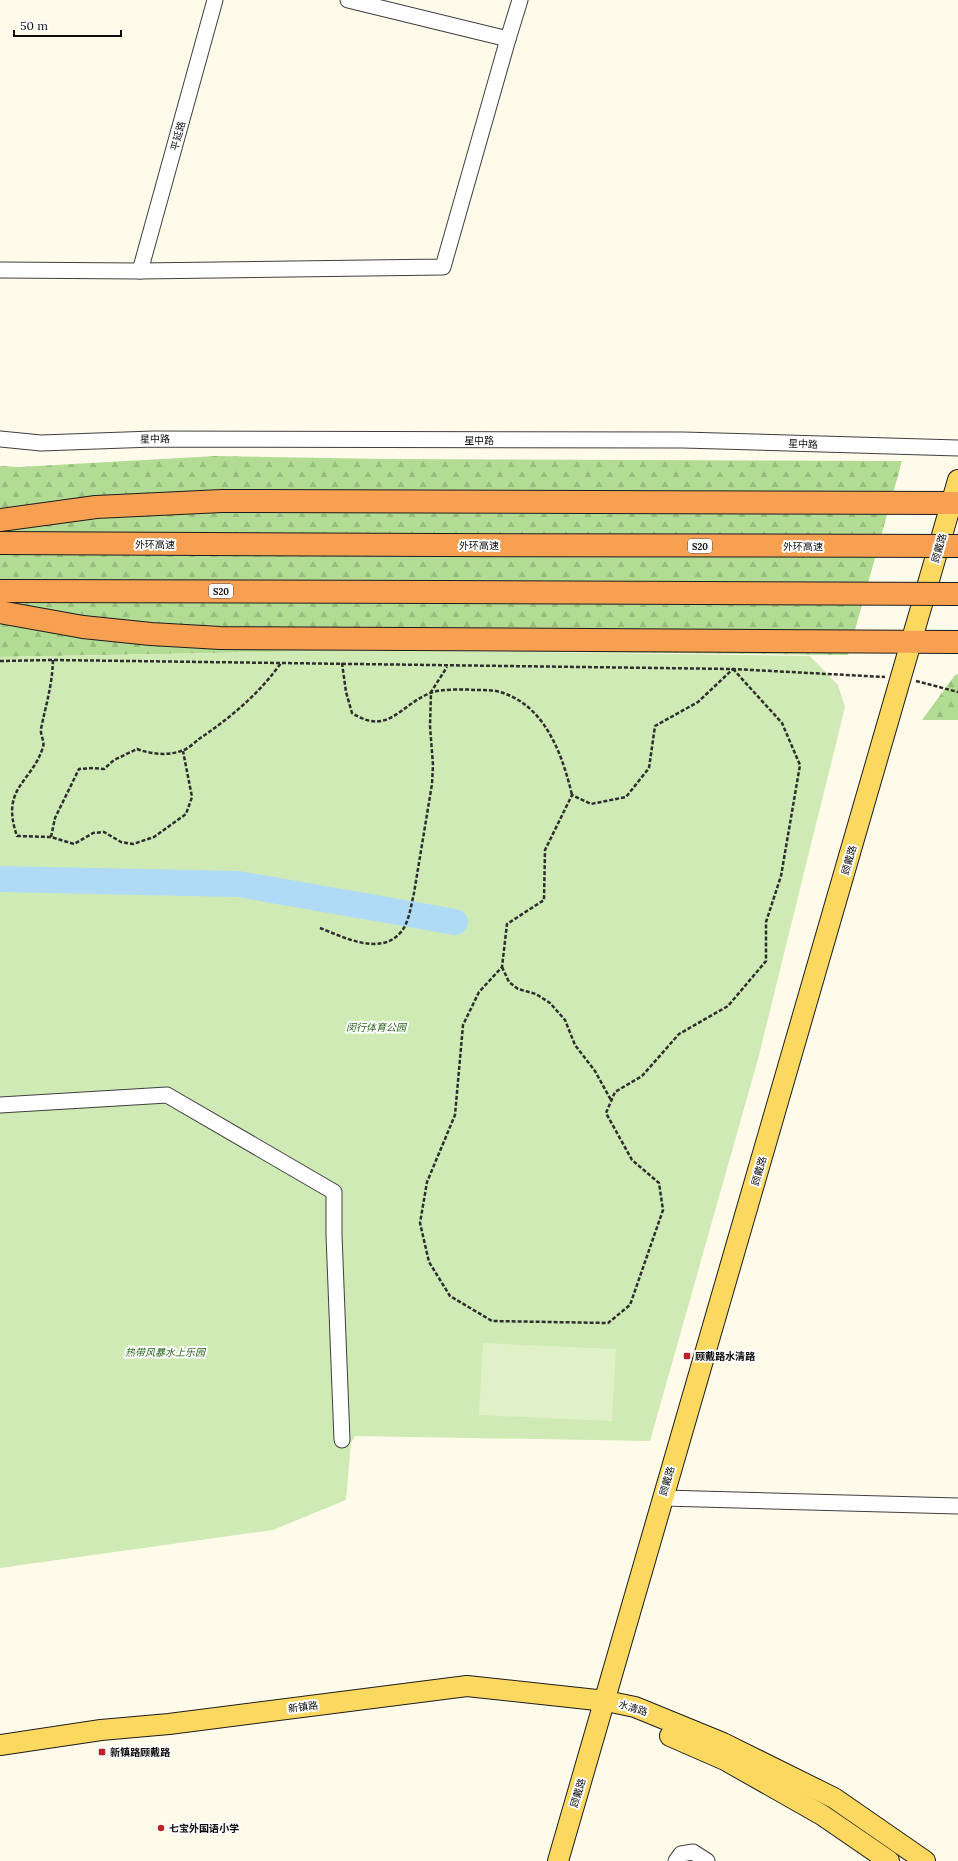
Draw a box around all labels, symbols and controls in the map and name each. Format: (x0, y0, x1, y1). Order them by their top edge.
scale bar (14, 12, 121, 38)
text: 50 m (20, 18, 48, 33)
street label: 平延路 (168, 120, 188, 152)
street label: 星中路 (140, 432, 170, 446)
street label: 星中路 (464, 434, 494, 447)
street label: 星中路 (788, 437, 818, 451)
street label: 顾戴路 (929, 532, 949, 564)
street label: 外环高速 (135, 538, 175, 551)
street label: 外环高速 (459, 539, 499, 552)
road number: S20 (688, 539, 712, 553)
street label: 外环高速 (783, 540, 823, 553)
road number: S20 (209, 584, 233, 598)
street label: 顾戴路 (839, 844, 859, 876)
park label: 闵行体育公园 (346, 1021, 408, 1034)
street label: 顾戴路 (749, 1155, 769, 1187)
park label: 热带风暴水上乐园 (125, 1346, 207, 1359)
place label: 顾戴路水清路 (695, 1350, 756, 1363)
marker: 顾戴路水清路 (682, 1351, 692, 1361)
street label: 顾戴路 (657, 1465, 677, 1497)
street label: 水清路 (617, 1697, 649, 1719)
street label: 新镇路 (287, 1699, 319, 1715)
place label: 新镇路顾戴路 (110, 1746, 171, 1759)
marker: 新镇路顾戴路 (97, 1747, 107, 1757)
street label: 顾戴路 (567, 1777, 589, 1809)
place label: 七宝外国语小学 (169, 1822, 239, 1835)
marker: 七宝外国语小学 (156, 1823, 166, 1833)

